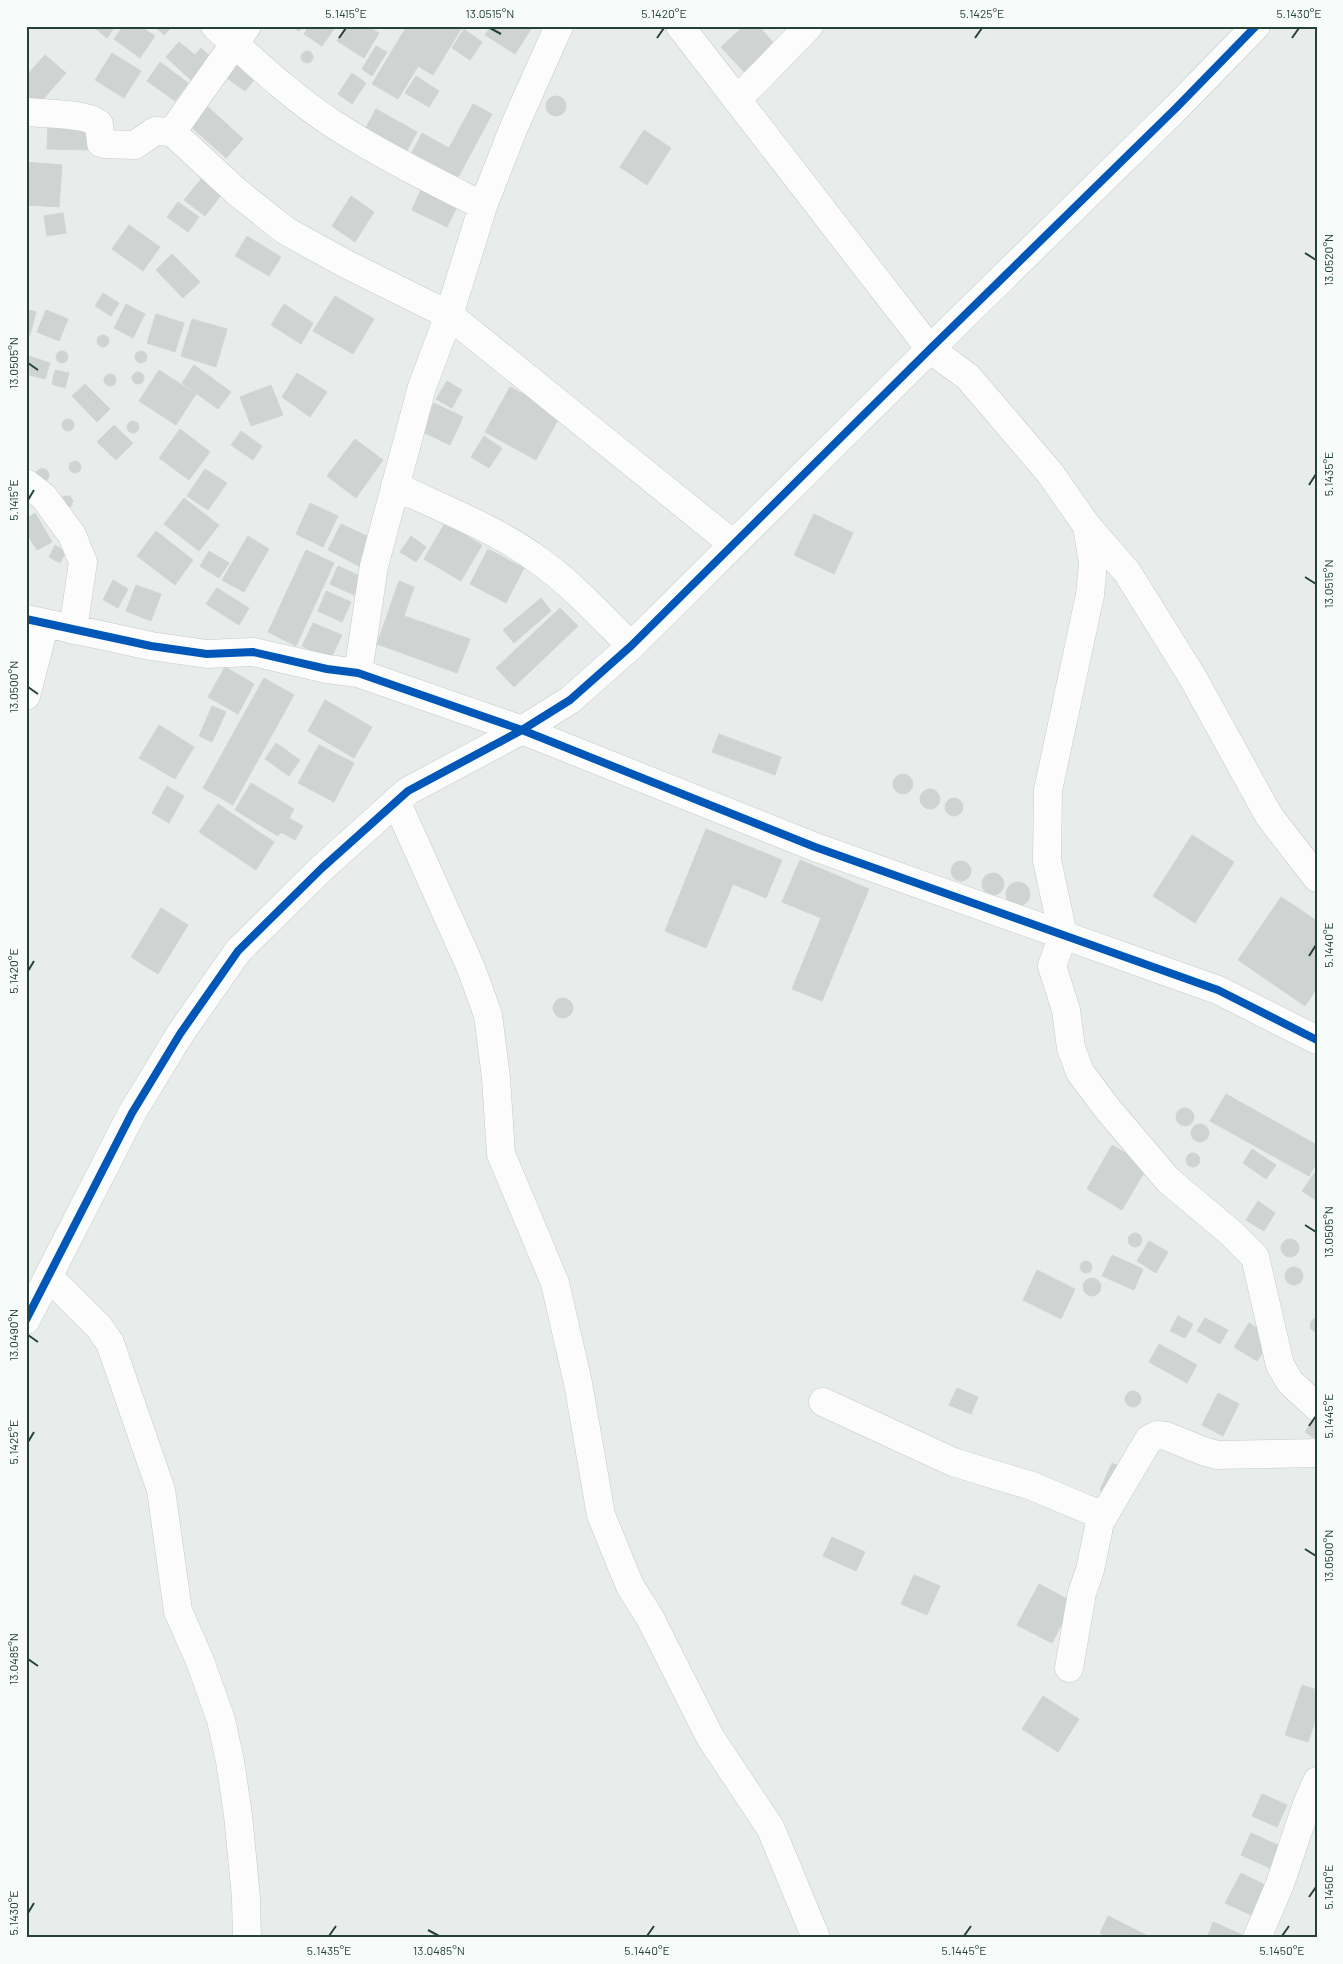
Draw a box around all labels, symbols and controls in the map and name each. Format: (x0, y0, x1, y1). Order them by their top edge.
text: 5.1415°E (325, 6, 367, 20)
text: 13.0515°N (466, 6, 514, 20)
text: 5.1420°E (641, 6, 687, 20)
text: 5.1425°E (960, 6, 1004, 20)
text: 5.1430°E (1276, 6, 1322, 20)
text: 13.0520°N (1321, 234, 1335, 286)
text: 13.0505°N (6, 337, 20, 389)
text: 5.1435°E (1321, 452, 1335, 496)
text: 5.1415°E (6, 479, 20, 521)
text: 13.0515°N (1321, 560, 1335, 608)
text: 13.0500°N (6, 661, 20, 713)
text: 5.1440°E (1321, 922, 1335, 968)
text: 5.1420°E (6, 948, 20, 994)
text: 13.0505°N (1321, 1206, 1335, 1258)
text: 13.0490°N (6, 1309, 20, 1361)
text: 5.1445°E (1321, 1394, 1335, 1438)
text: 5.1425°E (6, 1420, 20, 1464)
text: 13.0500°N (1321, 1530, 1335, 1582)
text: 13.0485°N (6, 1633, 20, 1685)
text: 5.1450°E (1321, 1864, 1335, 1910)
text: 5.1430°E (6, 1890, 20, 1936)
text: 5.1435°E (307, 1943, 351, 1957)
text: 13.0485°N (413, 1943, 465, 1957)
text: 5.1440°E (624, 1943, 670, 1957)
text: 5.1445°E (942, 1943, 986, 1957)
text: 5.1450°E (1259, 1943, 1305, 1957)

